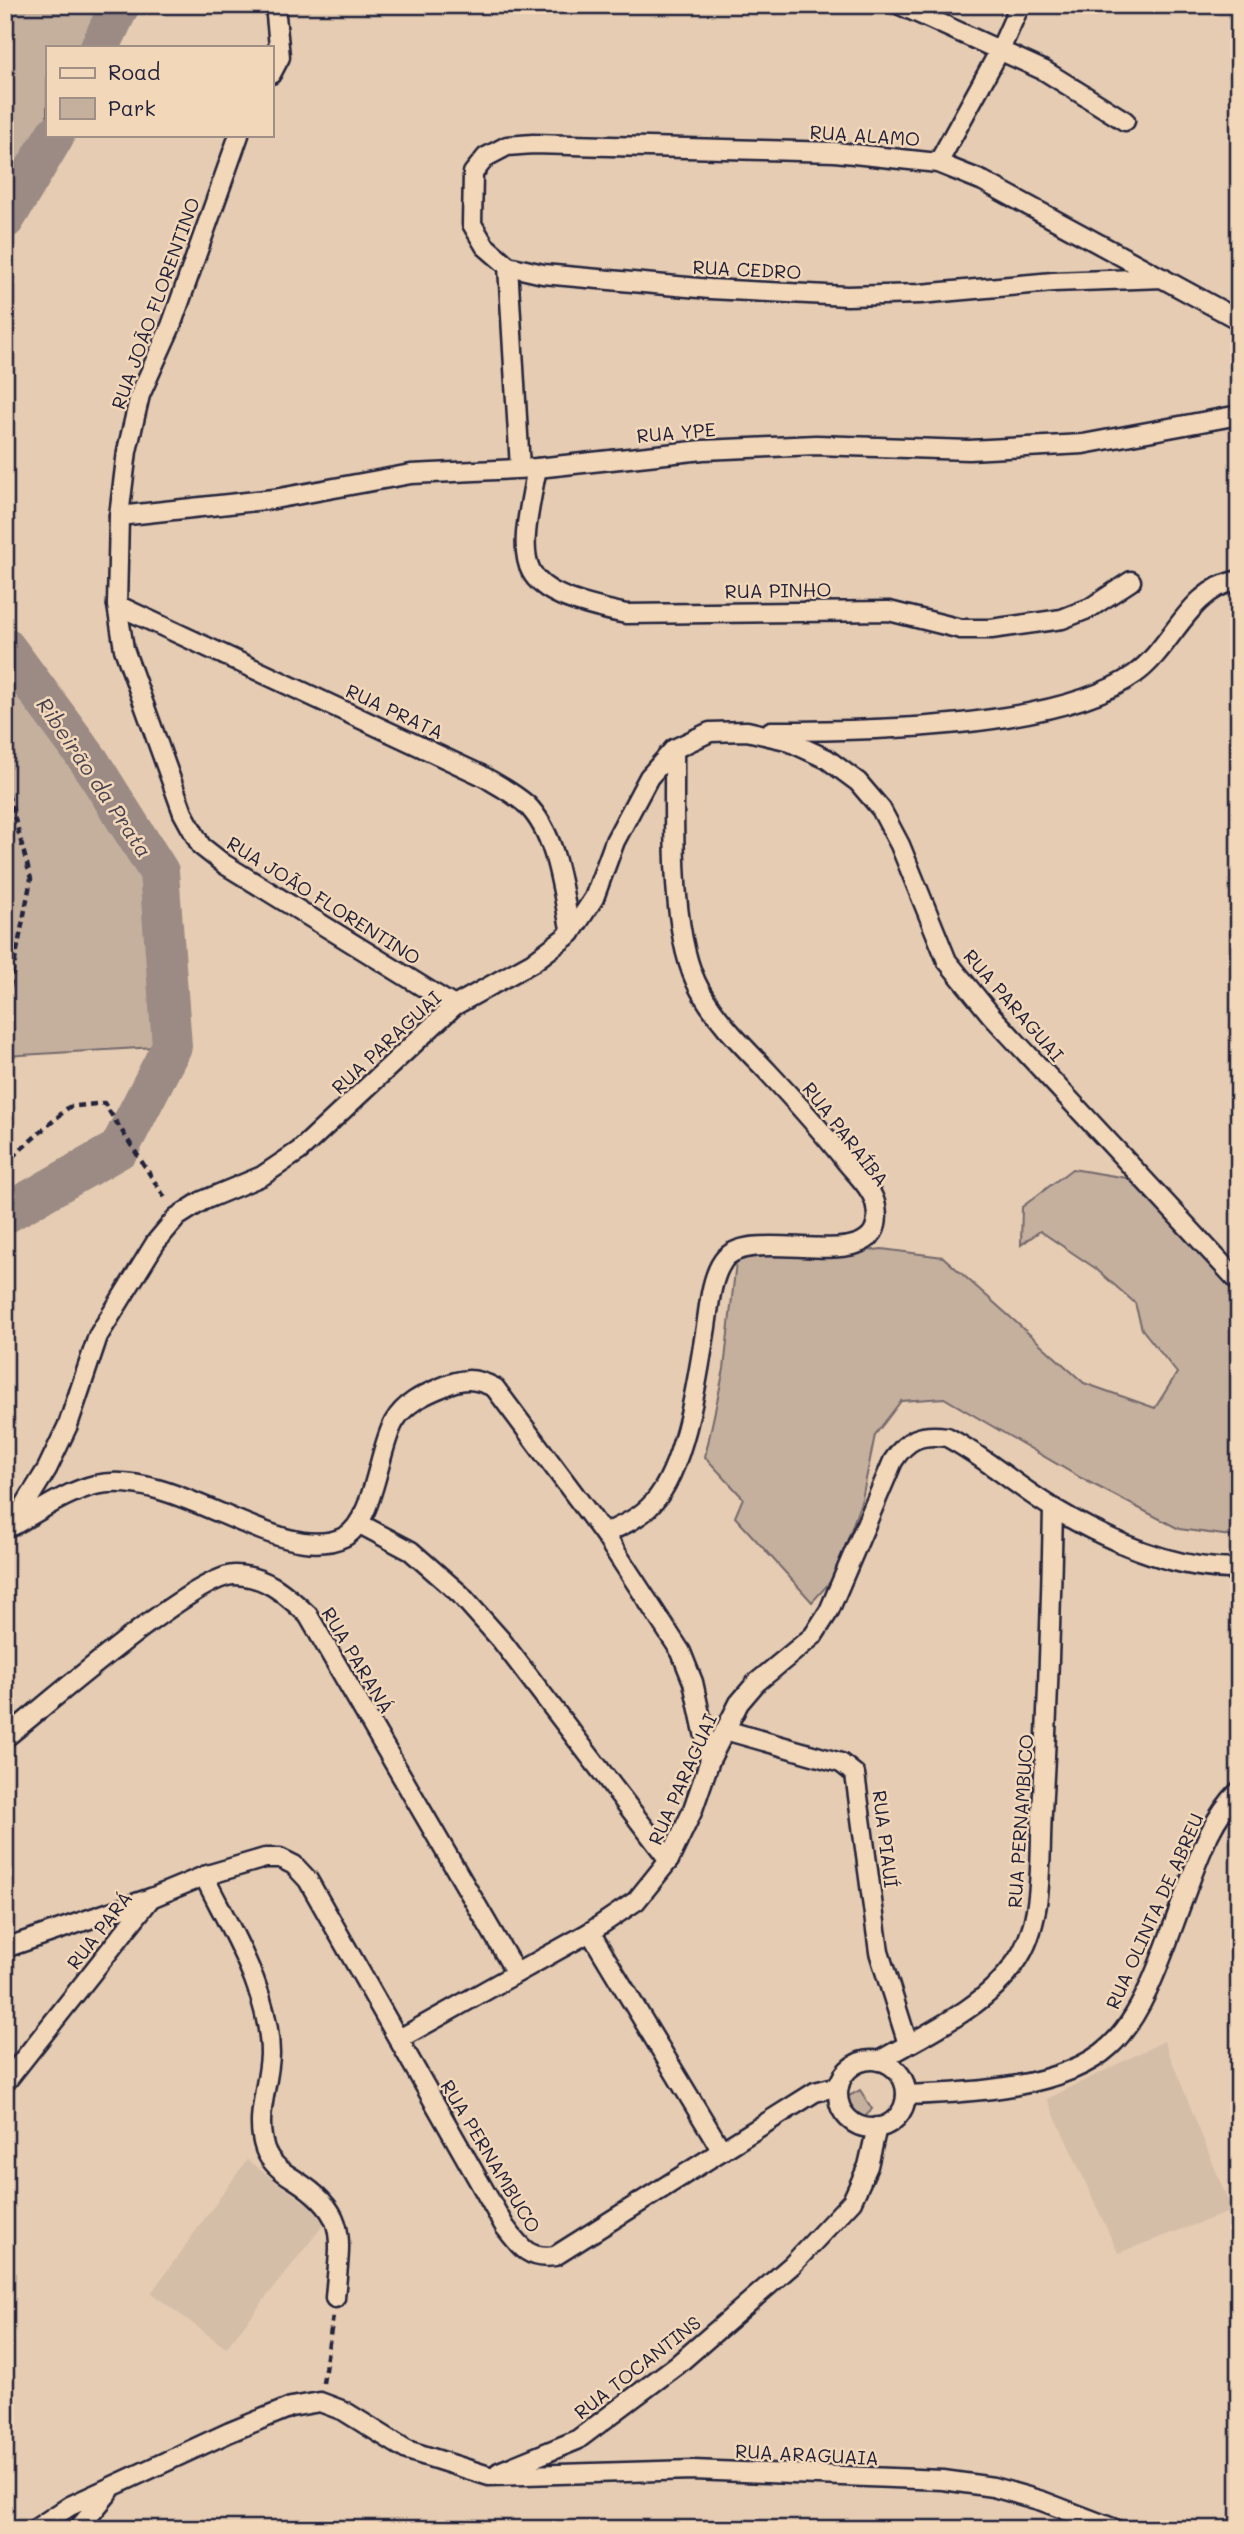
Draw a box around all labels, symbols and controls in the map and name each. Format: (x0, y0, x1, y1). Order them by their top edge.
legend (46, 46, 273, 136)
text: Road (108, 58, 160, 85)
text: Park (108, 94, 156, 121)
street label: RUA ALAMO (809, 119, 921, 151)
street label: RUA JOÃO FLORENTINO (105, 194, 205, 412)
street label: RUA CEDRO (692, 254, 802, 284)
street label: RUA YPE (636, 416, 717, 448)
street label: RUA PINHO (724, 577, 832, 603)
street label: RUA PRATA (342, 678, 448, 744)
water label: Ribeirão da Prata (31, 692, 159, 862)
street label: RUA JOÃO FLORENTINO (223, 830, 425, 970)
street label: RUA PARAGUAI (958, 944, 1070, 1066)
street label: RUA PARAGUAI (326, 985, 446, 1099)
street label: RUA PARAÍBA (797, 1077, 895, 1191)
street label: RUA PARANÁ (316, 1602, 400, 1718)
street label: RUA PARAGUAI (642, 1710, 722, 1848)
street label: RUA PERNAMBUCO (1001, 1733, 1039, 1909)
street label: RUA PIAUÍ (868, 1789, 904, 1889)
street label: RUA OLINTA DE ABREU (1099, 1809, 1209, 2013)
street label: RUA PARÁ (61, 1886, 137, 1974)
street label: RUA PERNAMBUCO (435, 2075, 547, 2237)
street label: RUA TOCANTINS (569, 2310, 705, 2424)
street label: RUA ARAGUAIA (734, 2438, 880, 2470)

